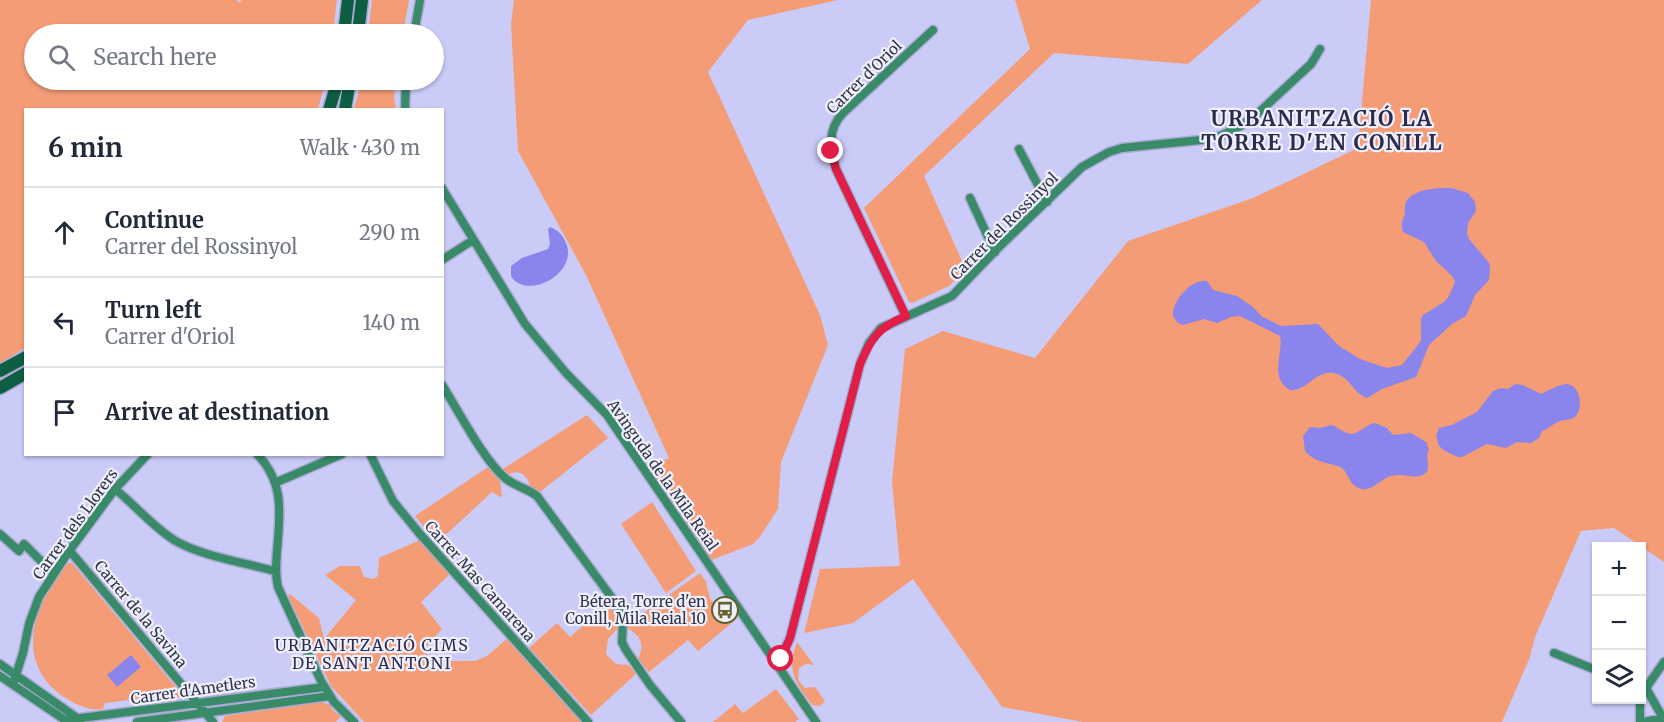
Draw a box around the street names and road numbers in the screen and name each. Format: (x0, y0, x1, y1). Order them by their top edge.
street label: Carrer d'Oriol (822, 36, 906, 118)
street label: Carrer del Rossinyol (946, 168, 1062, 284)
street label: Avinguda de la Mila Reial (603, 395, 723, 555)
street label: Carrer dels Llorers (28, 465, 122, 583)
street label: Carrer Mas Camarena (421, 517, 539, 645)
street label: Carrer de la Savina (91, 556, 191, 672)
street label: Carrer d'Ametlers (129, 672, 257, 708)

